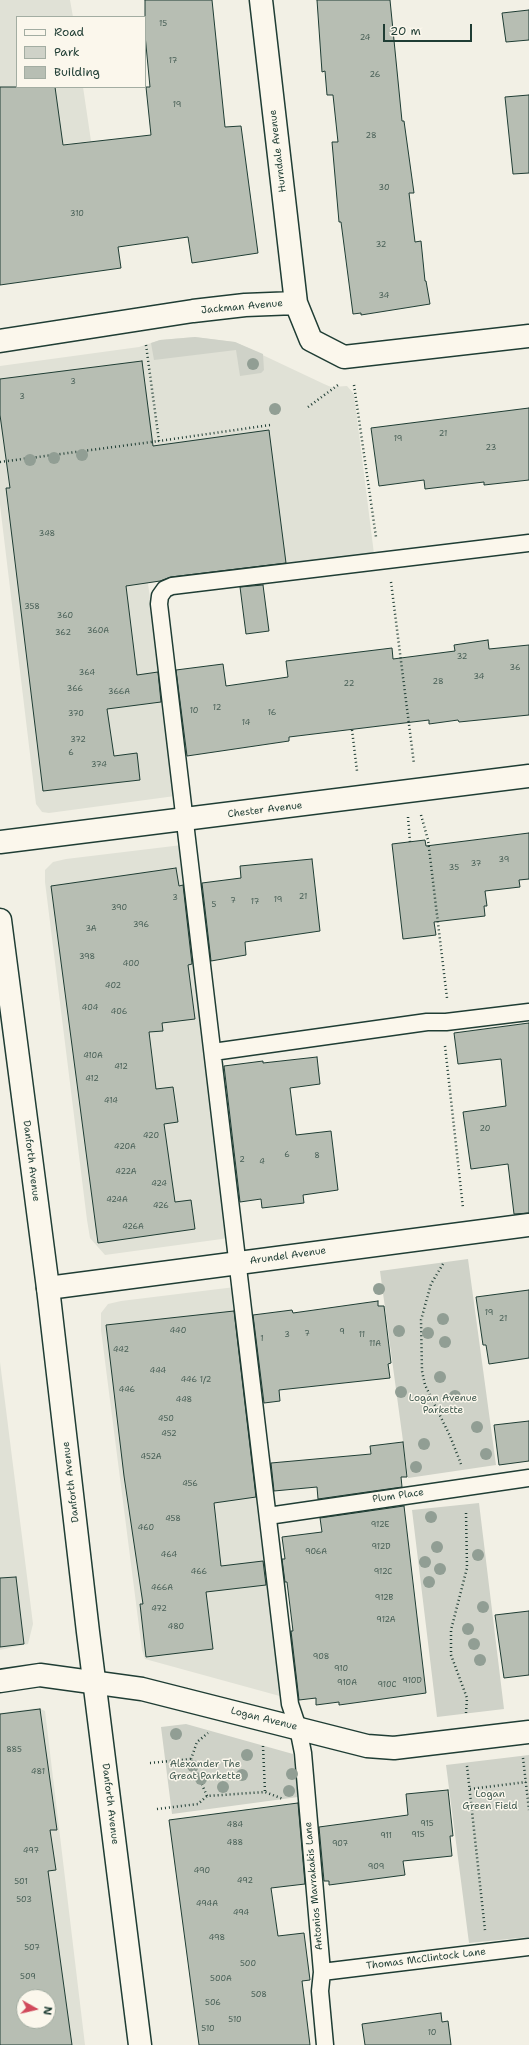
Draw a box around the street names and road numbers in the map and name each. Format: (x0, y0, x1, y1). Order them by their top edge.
street label: Hurndale Avenue (267, 109, 289, 193)
street label: Jackman Avenue (201, 297, 283, 317)
street label: Chester Avenue (227, 799, 303, 821)
street label: Danforth Avenue (20, 1120, 42, 1202)
street label: Arundel Avenue (249, 1245, 327, 1267)
street label: Danforth Avenue (60, 1441, 82, 1523)
street label: Plum Place (371, 1486, 425, 1506)
street label: Logan Avenue (229, 1705, 299, 1733)
street label: Danforth Avenue (99, 1763, 121, 1845)
street label: Antonios Mavrakakis Lane (302, 1821, 326, 1951)
street label: Thomas McClintock Lane (365, 1946, 487, 1972)

